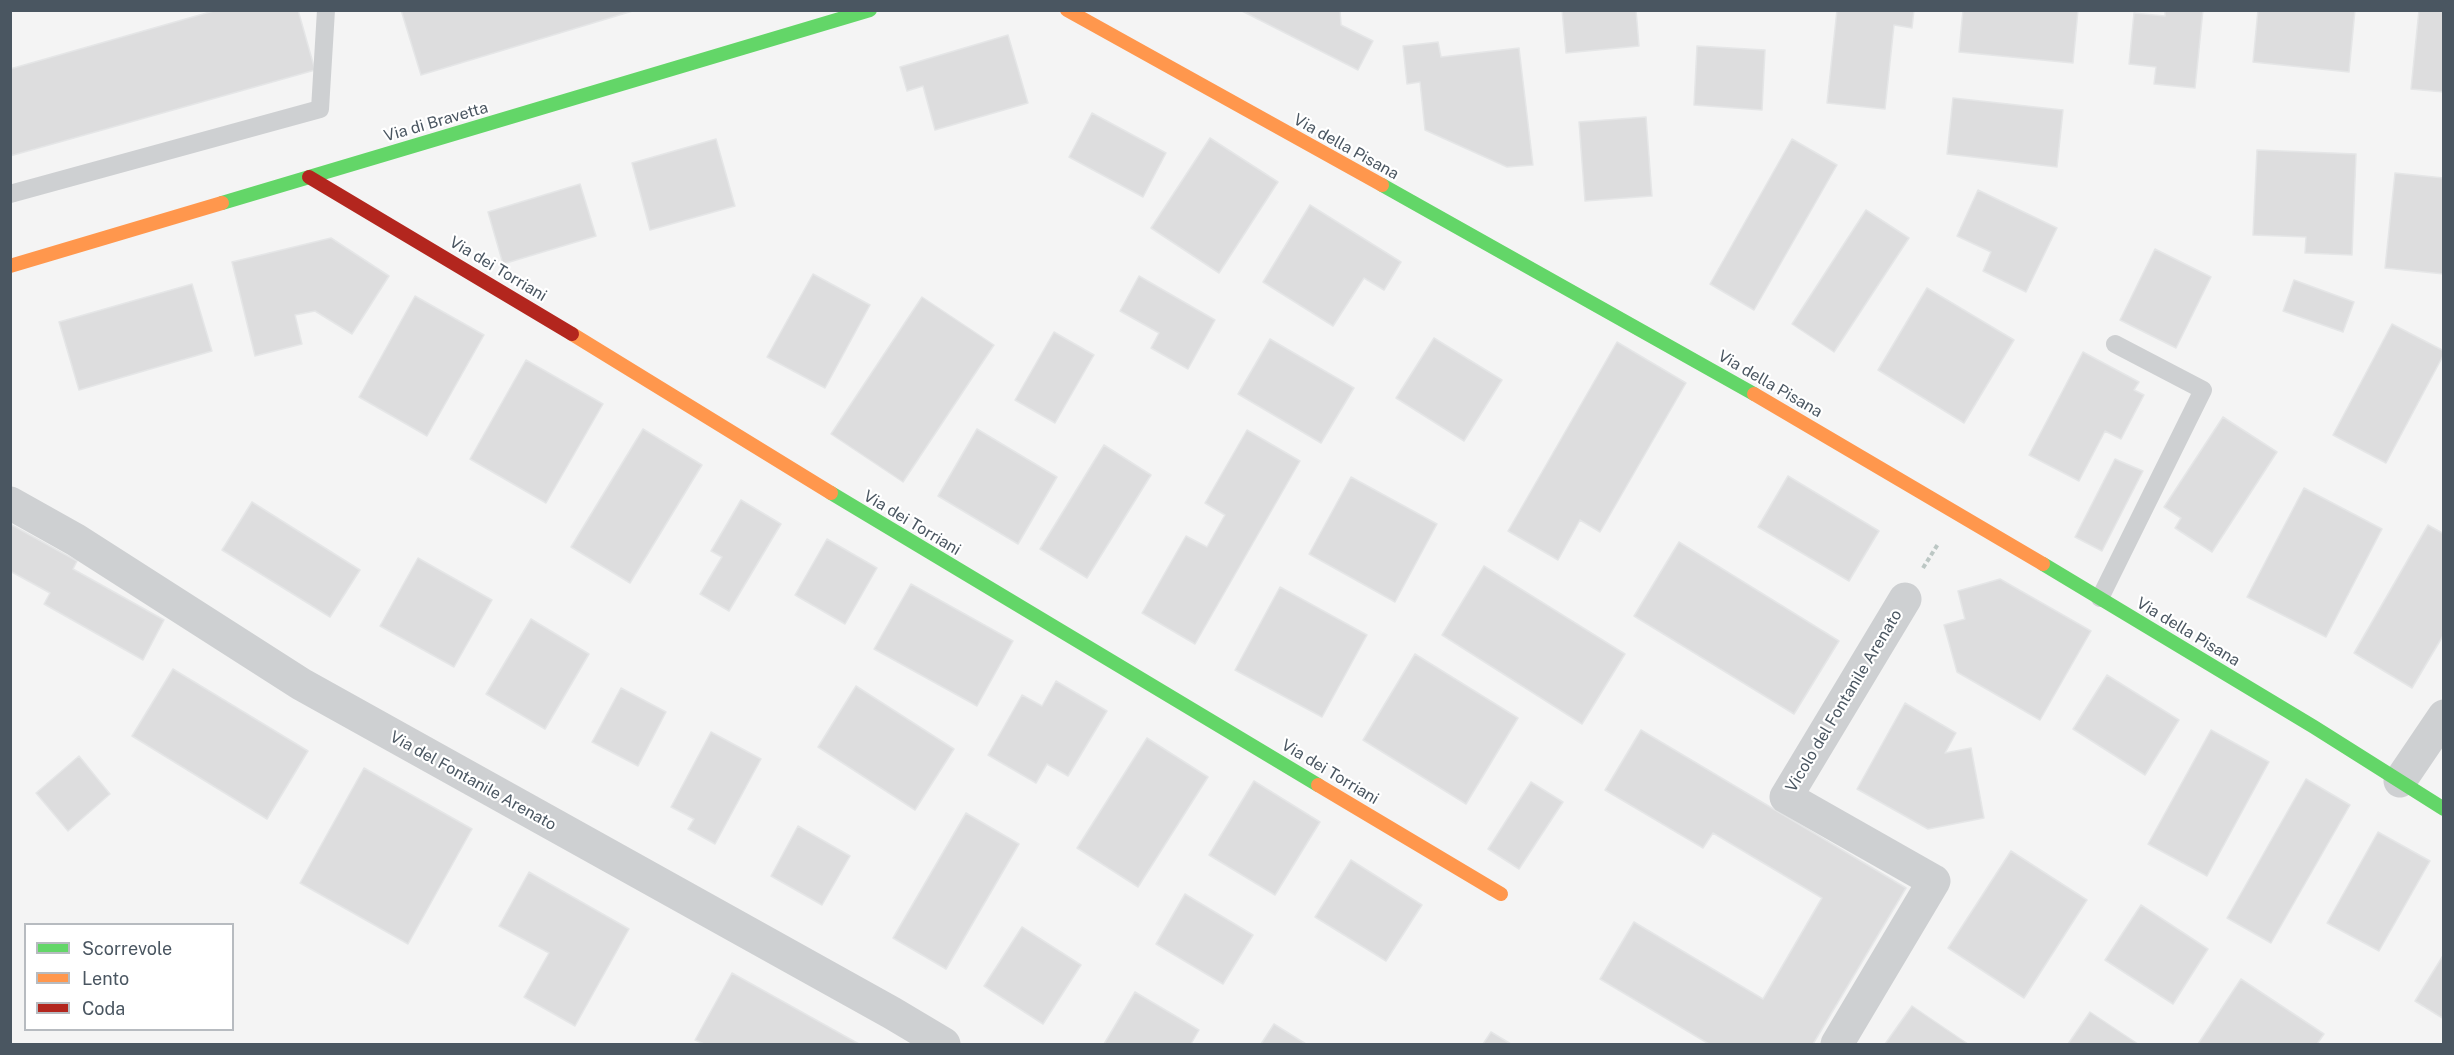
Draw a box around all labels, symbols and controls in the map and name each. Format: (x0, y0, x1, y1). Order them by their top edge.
street label: Via di Bravetta (382, 98, 490, 146)
street label: Via della Pisana (1290, 110, 1402, 184)
street label: Via dei Torriani (446, 232, 550, 306)
street label: Via della Pisana (1714, 346, 1826, 422)
street label: Via dei Torriani (860, 486, 964, 560)
street label: Via della Pisana (2133, 594, 2243, 670)
street label: Vicolo del Fontanile Arenato (1782, 606, 1906, 796)
street label: Via del Fontanile Arenato (387, 727, 559, 835)
street label: Via dei Torriani (1278, 735, 1382, 809)
legend (24, 923, 234, 1031)
text: Scorrevole (82, 938, 172, 959)
text: Lento (82, 968, 129, 989)
text: Coda (82, 998, 125, 1019)

